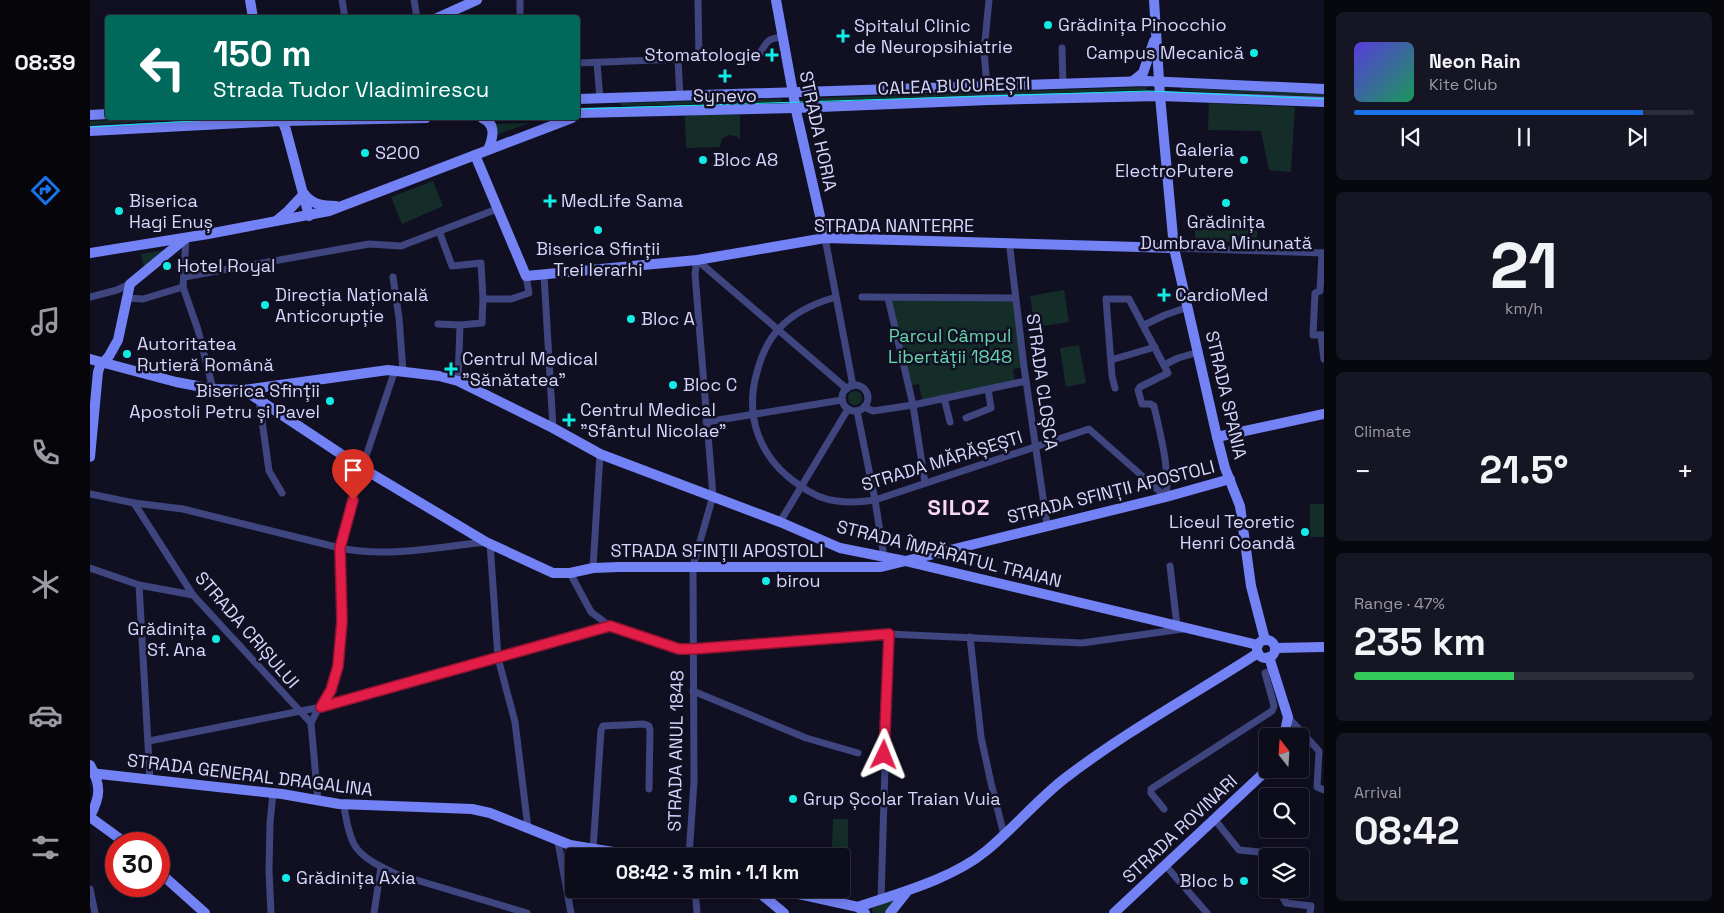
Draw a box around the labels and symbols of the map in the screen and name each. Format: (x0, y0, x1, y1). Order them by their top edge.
place label: Grădinița Pinocchio (1058, 13, 1227, 36)
place label: Spitalul Clinic de Neuropsihiatrie (854, 14, 1013, 58)
marker: Grădinița Pinocchio (1042, 19, 1054, 31)
marker: Spitalul Clinic de Neuropsihiatrie (836, 29, 850, 43)
place label: Campus Mecanică (1086, 41, 1244, 64)
place label: Stomatologie (644, 43, 761, 66)
marker: Campus Mecanică (1248, 47, 1260, 59)
marker: Stomatologie (765, 48, 779, 62)
marker: Synevo (718, 69, 732, 83)
street label: STRADA HORIA (795, 69, 842, 193)
street label: CALEA BUCUREȘTI (877, 71, 1031, 100)
place label: Synevo (693, 84, 757, 107)
place label: Galeria ElectroPutere (1115, 138, 1234, 182)
place label: S200 (375, 141, 420, 164)
marker: S200 (359, 147, 371, 159)
place label: Bloc A8 (713, 148, 778, 171)
marker: Bloc A8 (697, 154, 709, 166)
marker: Galeria ElectroPutere (1238, 154, 1250, 166)
place label: Biserica Hagi Enuș (129, 189, 213, 233)
place label: MedLife Sama (561, 189, 683, 212)
marker: MedLife Sama (543, 194, 557, 208)
marker: Grădinița Dumbrava Minunată (1220, 197, 1232, 209)
marker: Biserica Hagi Enuș (113, 205, 125, 217)
place label: Grădinița Dumbrava Minunată (1140, 210, 1312, 254)
street label: STRADA NANTERRE (814, 214, 974, 237)
marker: Biserica Sfinții Trei Ierarhi (592, 224, 604, 236)
place label: Biserica Sfinții Trei Ierarhi (536, 237, 660, 281)
place label: Hotel Royal (177, 254, 276, 277)
marker: Hotel Royal (161, 260, 173, 272)
place label: Direcția Națională Anticorupție (275, 283, 428, 327)
place label: CardioMed (1175, 283, 1268, 306)
marker: CardioMed (1157, 288, 1171, 302)
marker: Direcția Națională Anticorupție (259, 299, 271, 311)
place label: Bloc A (641, 307, 695, 330)
street label: STRADA CLOȘCA (1021, 312, 1063, 452)
marker: Bloc A (625, 313, 637, 325)
park label: Parcul Câmpul Libertății 1848 (888, 324, 1012, 368)
street label: STRADA SPANIA (1201, 328, 1252, 461)
place label: Autoritatea Rutieră Română (137, 332, 274, 376)
place label: Centrul Medical "Sănătatea" (462, 347, 598, 391)
marker: Autoritatea Rutieră Română (121, 348, 133, 360)
marker: Centrul Medical "Sănătatea" (444, 362, 458, 376)
place label: Bloc C (683, 373, 737, 396)
place label: Biserica Sfinții Apostoli Petru și Pavel (129, 379, 320, 423)
marker: Bloc C (667, 379, 679, 391)
marker: Biserica Sfinții Apostoli Petru și Pavel (324, 395, 336, 407)
place label: Centrul Medical "Sfântul Nicolae" (580, 398, 726, 442)
marker: Centrul Medical "Sfântul Nicolae" (562, 413, 576, 427)
street label: STRADA MĂRĂȘEȘTI (858, 425, 1025, 496)
pin (332, 449, 374, 500)
street label: STRADA SFINȚII APOSTOLI (1005, 455, 1217, 528)
district label: SILOZ (928, 493, 990, 521)
place label: Liceul Teoretic Henri Coandă (1169, 510, 1295, 554)
street label: STRADA ÎMPĂRATUL TRAIAN (834, 514, 1064, 593)
marker: Liceul Teoretic Henri Coandă (1299, 526, 1311, 538)
street label: STRADA SFINȚII APOSTOLI (610, 539, 824, 562)
street label: STRADA CRIȘULUI (190, 566, 304, 693)
place label: birou (776, 569, 821, 592)
marker: birou (760, 575, 772, 587)
place label: Grădinița Sf. Ana (128, 617, 206, 661)
marker: Grădinița Sf. Ana (210, 633, 222, 645)
street label: STRADA ANUL 1848 (663, 670, 688, 832)
position arrow (857, 728, 909, 780)
north arrow (1259, 728, 1309, 778)
street label: STRADA GENERAL DRAGALINA (126, 748, 374, 801)
street label: STRADA ROVINARI (1117, 769, 1242, 888)
place label: Grup Școlar Traian Vuia (803, 787, 1001, 810)
marker: Grup Școlar Traian Vuia (787, 793, 799, 805)
speed limit sign: 30 (105, 832, 170, 897)
place label: Grădinița Axia (296, 866, 416, 889)
place label: Bloc b (1180, 869, 1234, 892)
marker: Grădinița Axia (280, 872, 292, 884)
marker: Bloc b (1238, 875, 1250, 887)

